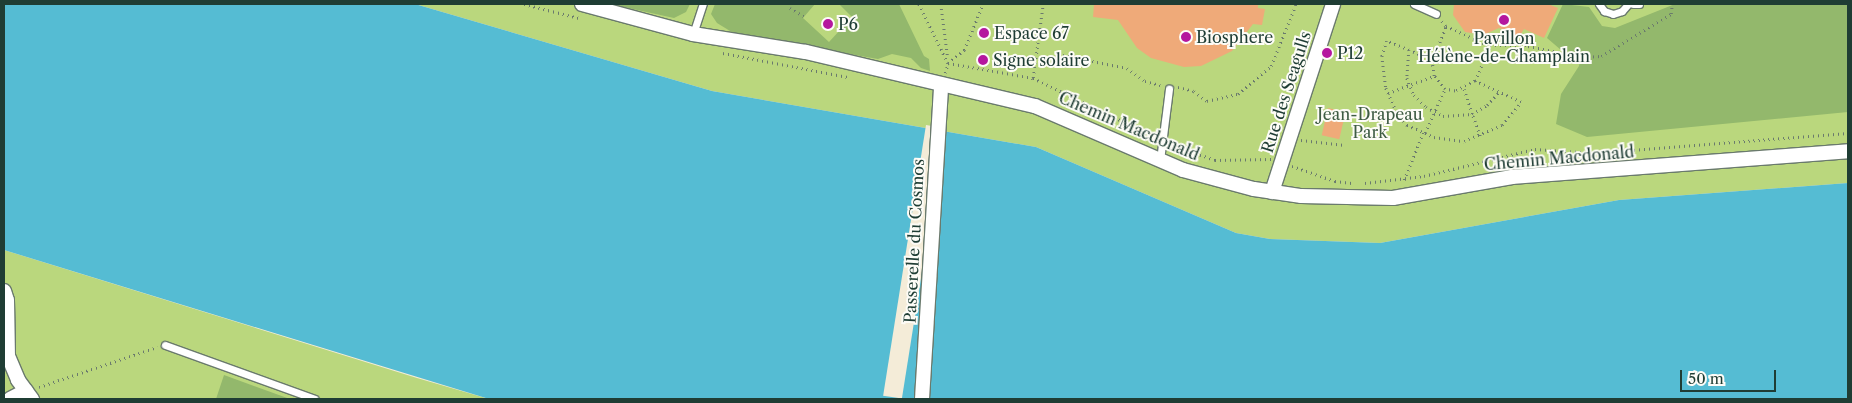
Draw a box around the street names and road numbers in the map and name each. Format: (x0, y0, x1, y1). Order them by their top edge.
street label: Rue des Seagulls (1257, 29, 1315, 155)
street label: Chemin Macdonald (1056, 88, 1202, 164)
street label: Chemin Macdonald (1483, 142, 1635, 174)
street label: Passerelle du Cosmos (900, 158, 928, 324)

